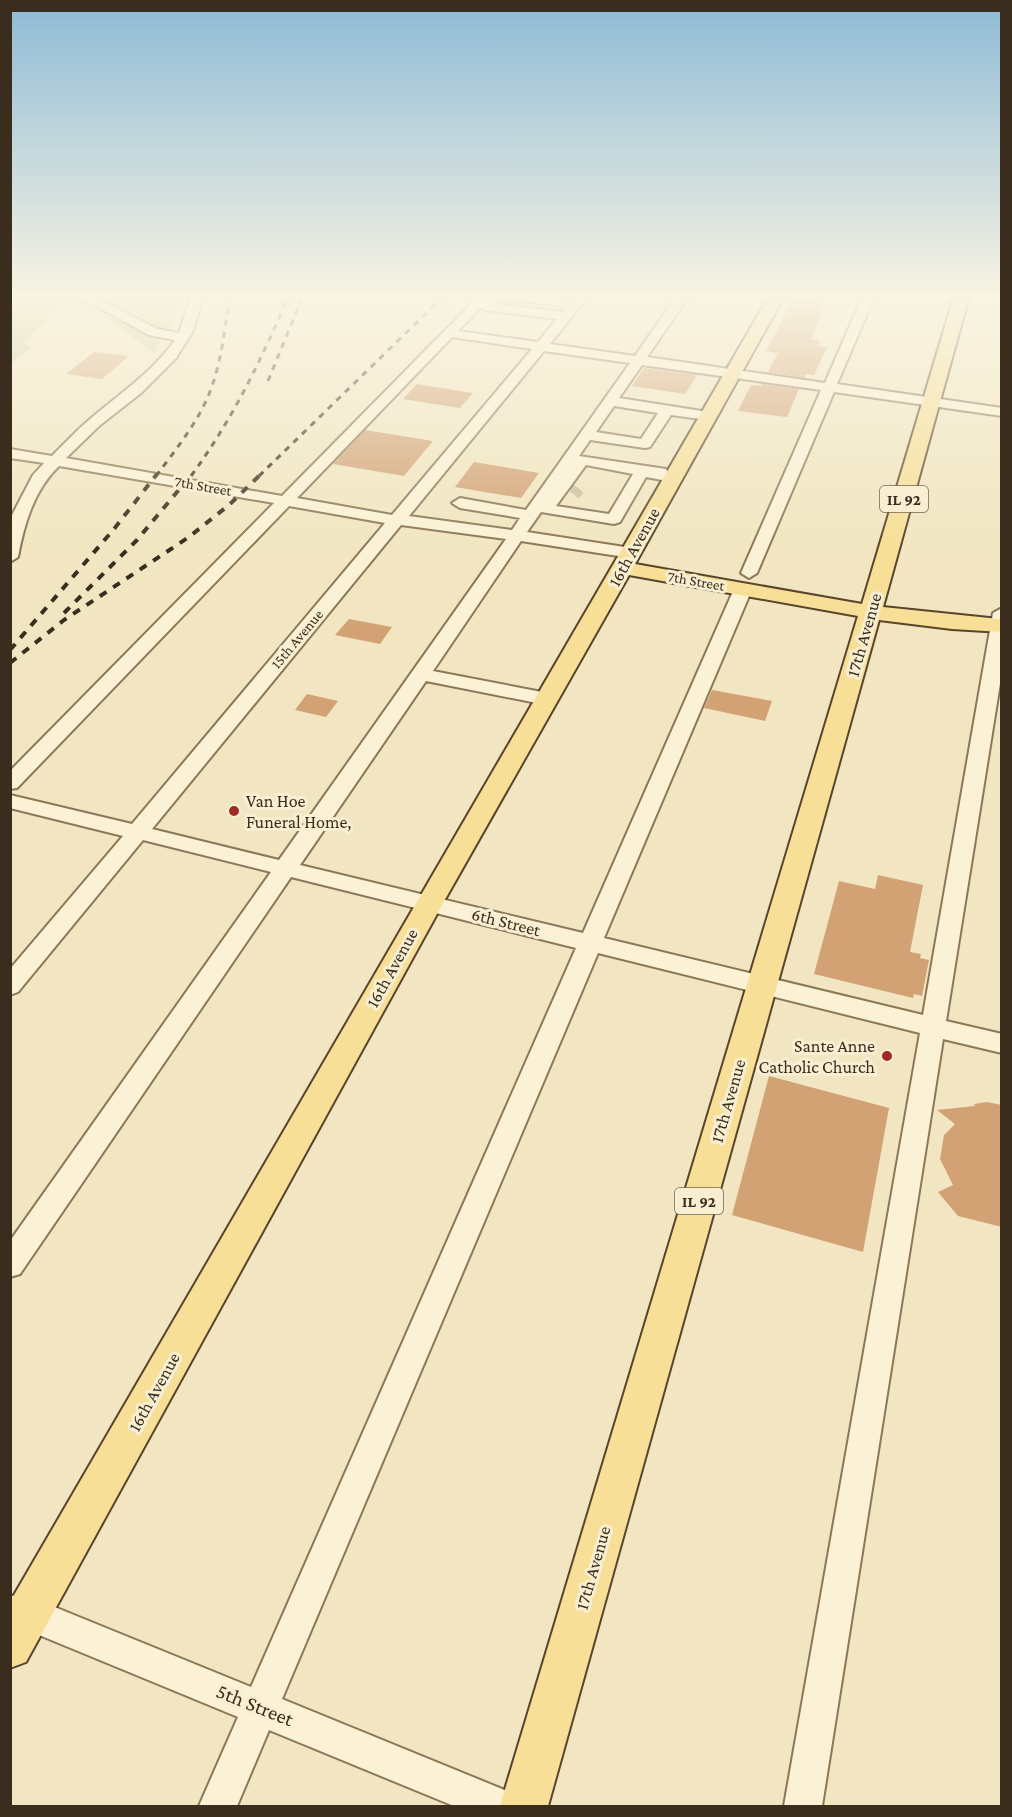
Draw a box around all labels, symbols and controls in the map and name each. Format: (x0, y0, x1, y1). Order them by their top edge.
street label: 7th Street (173, 473, 234, 499)
road number: IL 92 (880, 486, 928, 512)
street label: 16th Avenue (604, 504, 664, 590)
street label: 7th Street (666, 568, 727, 594)
street label: 17th Avenue (843, 591, 886, 679)
street label: 15th Avenue (268, 606, 327, 672)
place label: Van Hoe Funeral Home, (246, 791, 351, 832)
marker: Van Hoe Funeral Home, (227, 804, 241, 818)
street label: 6th Street (470, 904, 543, 940)
street label: 16th Avenue (362, 925, 422, 1011)
place label: Sante Anne Catholic Church (758, 1036, 875, 1077)
marker: Sante Anne Catholic Church (880, 1049, 894, 1063)
street label: 17th Avenue (707, 1057, 750, 1145)
road number: IL 92 (675, 1188, 723, 1214)
street label: 16th Avenue (124, 1349, 184, 1435)
street label: 17th Avenue (572, 1524, 615, 1612)
street label: 5th Street (213, 1679, 298, 1732)

